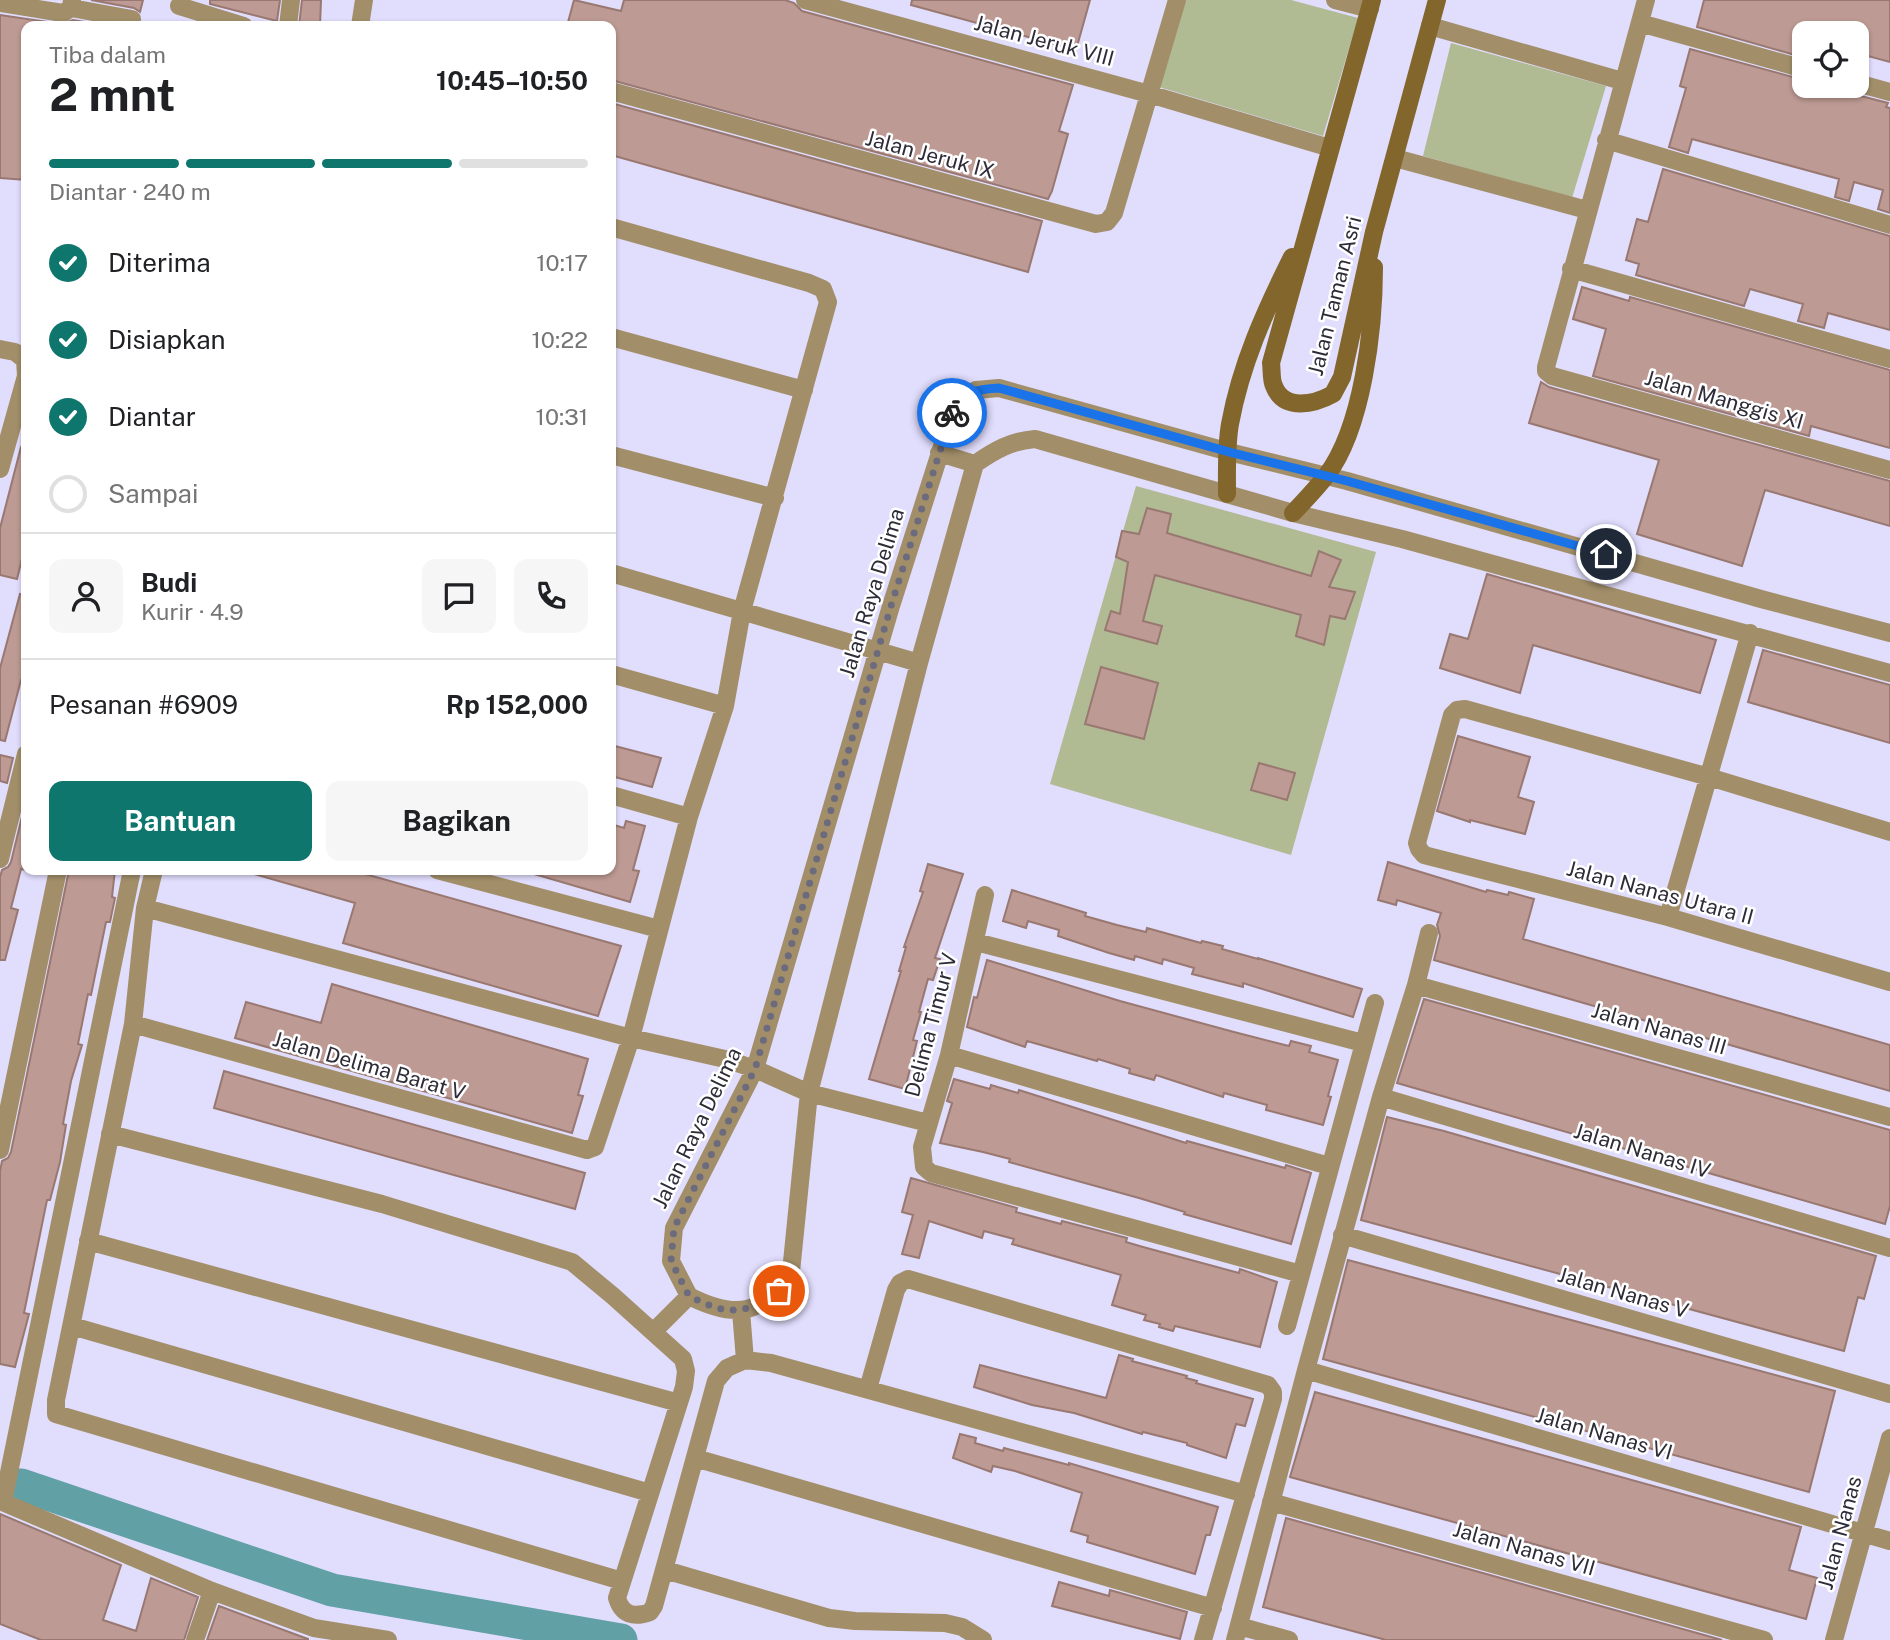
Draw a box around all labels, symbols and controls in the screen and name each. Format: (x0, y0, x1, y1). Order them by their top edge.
street label: Jalan Jeruk VIII (971, 10, 1117, 71)
map controls (1792, 21, 1869, 98)
button: locate (1792, 21, 1869, 98)
text: Tiba dalam (49, 41, 166, 68)
text: 10:45–10:50 (436, 65, 588, 96)
text: 2 mnt (49, 67, 175, 121)
street label: Jalan Jeruk IX (863, 125, 997, 184)
text: Diantar · 240 m (49, 178, 211, 205)
street label: Jalan Taman Asri (1303, 214, 1366, 378)
icon: check (49, 244, 87, 282)
text: Diterima (108, 247, 211, 278)
text: 10:17 (536, 249, 588, 276)
icon: check (49, 321, 87, 359)
text: Disiapkan (108, 324, 226, 355)
text: 10:22 (532, 326, 588, 353)
street label: Jalan Manggis XI (1642, 365, 1807, 434)
courier (917, 378, 987, 448)
icon: bike (933, 394, 971, 432)
icon: check (49, 398, 87, 436)
text: Diantar (108, 401, 196, 432)
text: 10:31 (536, 403, 588, 430)
text: Sampai (108, 478, 198, 509)
street label: Jalan Raya Delima (834, 505, 909, 680)
pin (1576, 524, 1636, 584)
icon: home (1587, 535, 1625, 573)
button: person (49, 559, 123, 633)
button: chat (422, 559, 496, 633)
button: phone (514, 559, 588, 633)
text: Budi (141, 567, 197, 598)
text: Kurir · 4.9 (141, 598, 244, 625)
text: Pesanan #6909 (49, 689, 238, 720)
text: Rp 152,000 (446, 689, 588, 720)
button: Bantuan (49, 781, 312, 861)
button: Bagikan (326, 781, 588, 861)
street label: Jalan Nanas Utara II (1564, 856, 1756, 930)
street label: Delima Timur V (899, 950, 962, 1100)
street label: Jalan Nanas III (1589, 997, 1730, 1060)
street label: Jalan Delima Barat V (270, 1026, 468, 1105)
street label: Jalan Raya Delima (647, 1043, 746, 1212)
street label: Jalan Nanas IV (1571, 1118, 1713, 1183)
pin (749, 1261, 809, 1321)
street label: Jalan Nanas V (1555, 1262, 1692, 1323)
icon: bag (760, 1272, 798, 1310)
street label: Jalan Nanas VI (1533, 1402, 1675, 1465)
street label: Jalan Nanas (1812, 1473, 1867, 1592)
street label: Jalan Nanas VII (1450, 1516, 1598, 1581)

